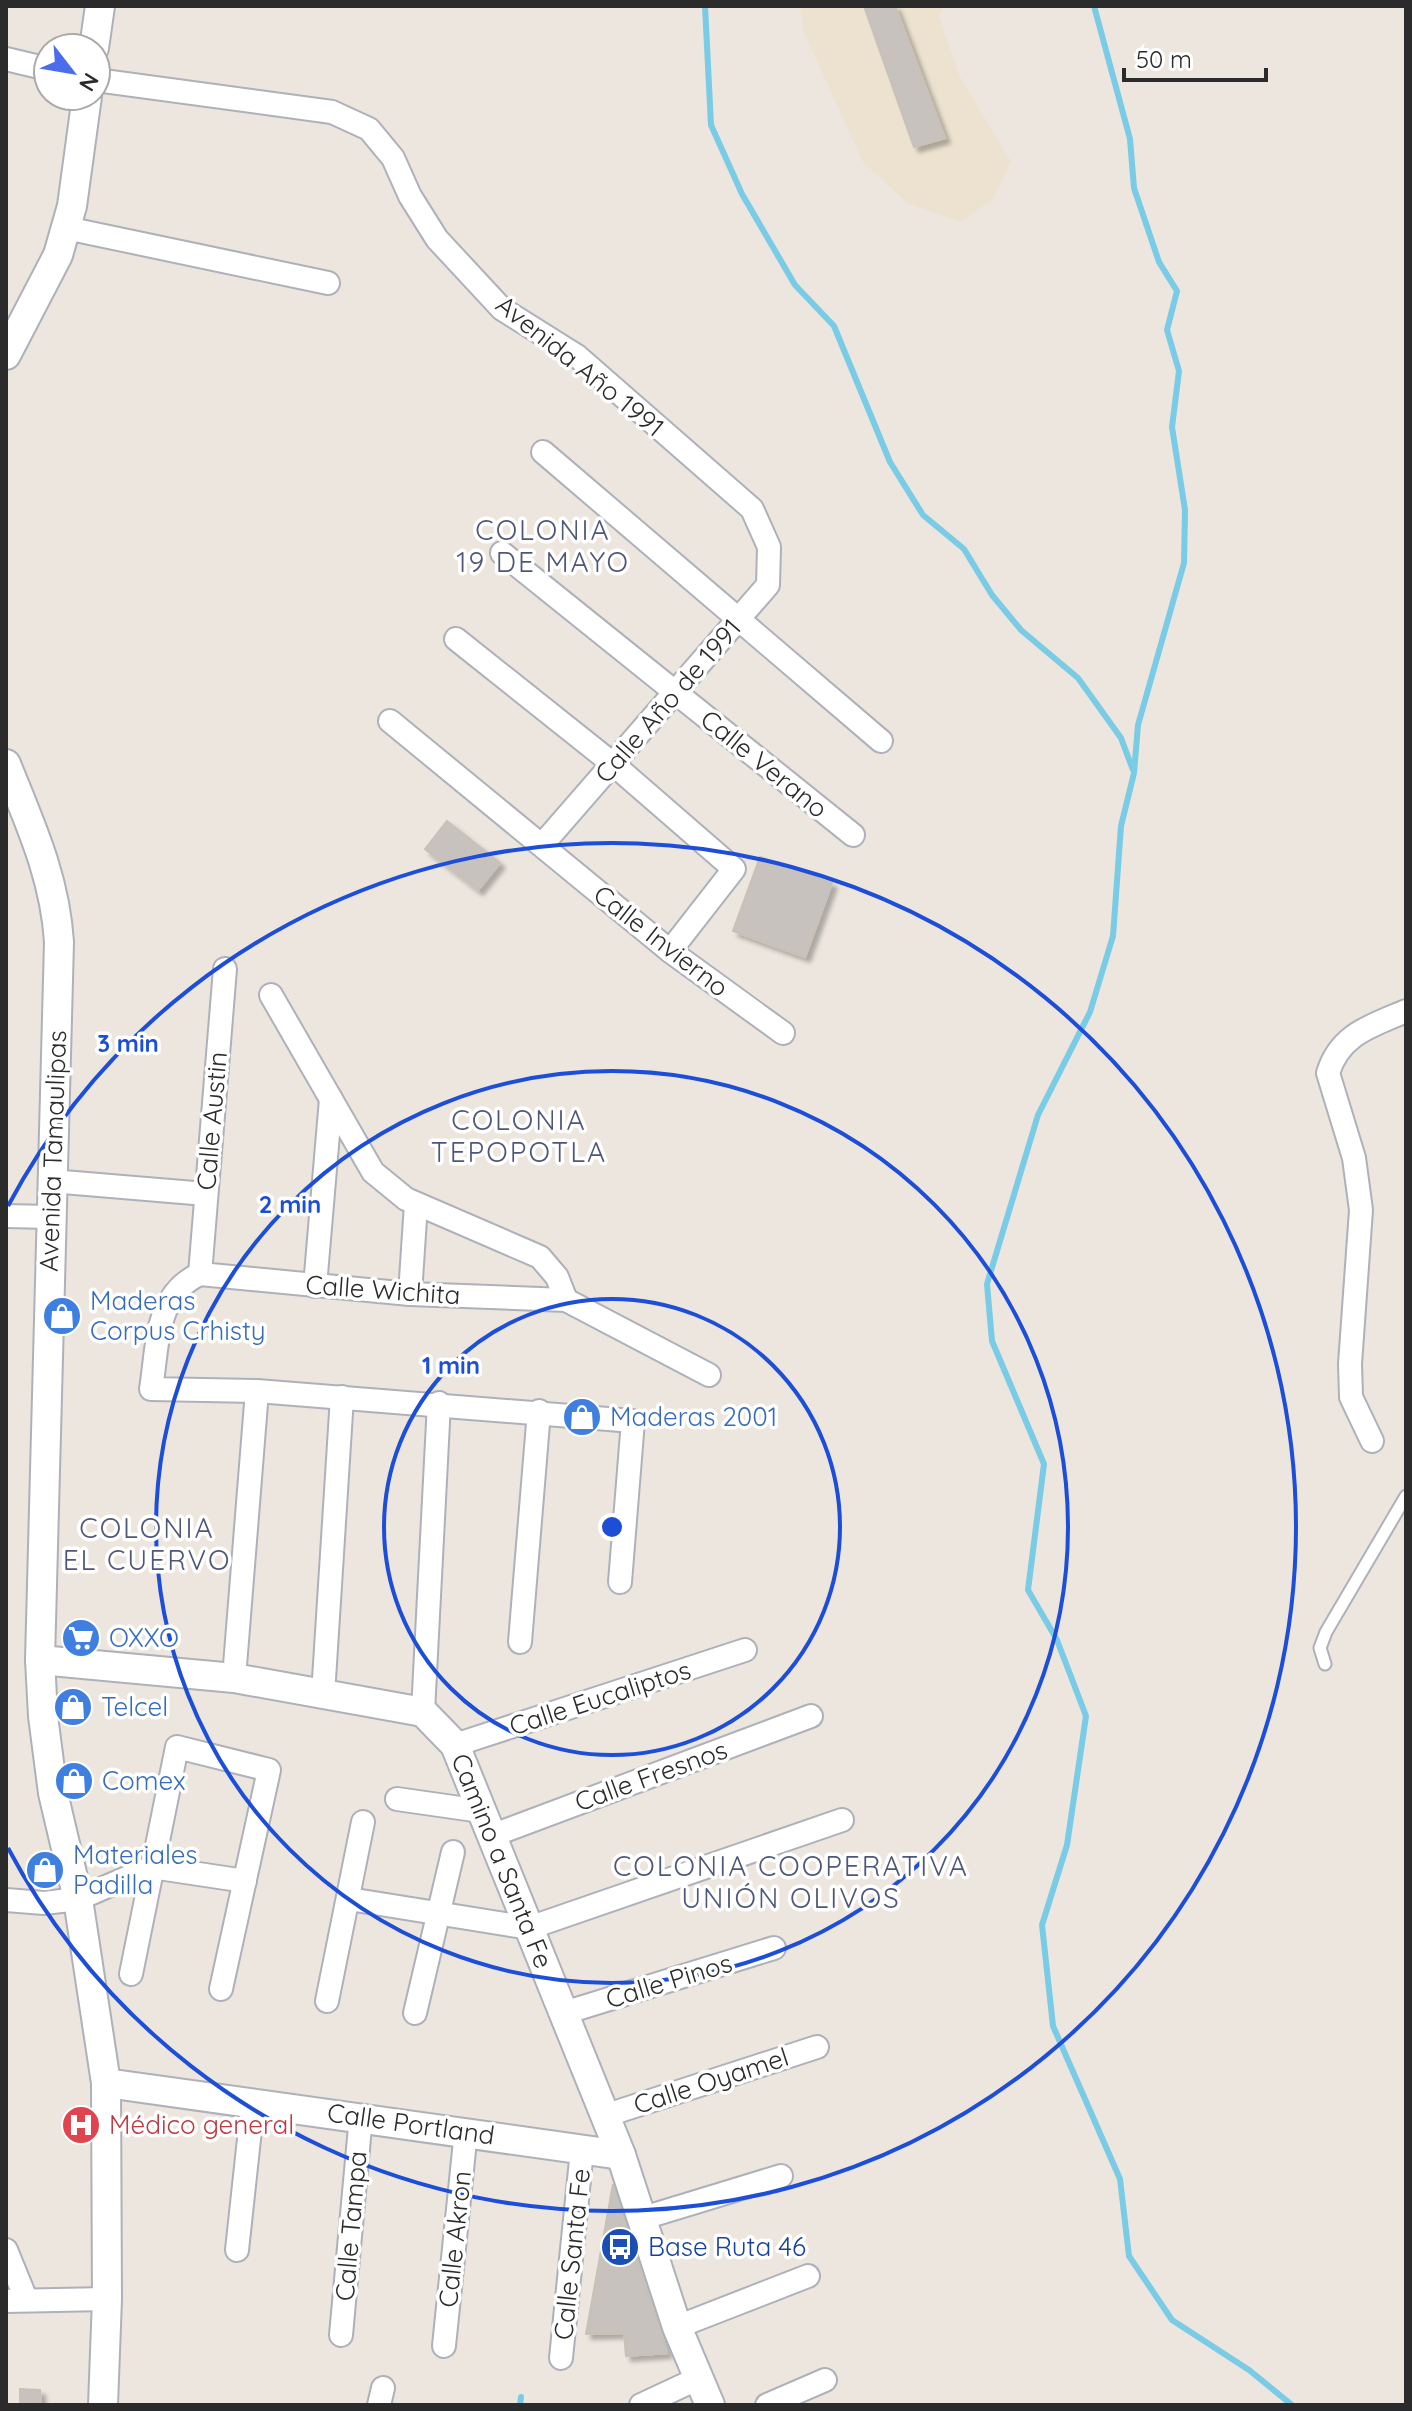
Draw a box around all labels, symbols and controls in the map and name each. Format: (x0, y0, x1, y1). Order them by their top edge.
north arrow (32, 32, 112, 112)
scale bar (1124, 32, 1266, 82)
text: 50 m (1136, 44, 1192, 74)
text: N (73, 68, 105, 96)
street label: Avenida Año 1991 (490, 288, 671, 443)
district label: COLONIA 19 DE MAYO (456, 512, 630, 579)
street label: Calle Año de 1991 (587, 612, 748, 790)
street label: Calle Verano (694, 702, 834, 825)
street label: Calle Invierno (587, 878, 735, 1004)
text: 3 min (97, 1028, 159, 1058)
street label: Avenida Tamaulipas (32, 1030, 73, 1272)
street label: Calle Austin (189, 1050, 234, 1192)
district label: COLONIA TEPOPOTLA (431, 1102, 607, 1169)
text: 2 min (259, 1189, 321, 1219)
street label: Calle Wichita (304, 1268, 462, 1311)
place label: Maderas Corpus Crhisty (90, 1284, 266, 1347)
shop icon: Maderas Corpus Crhisty (41, 1295, 83, 1337)
text: 1 min (422, 1350, 480, 1380)
shop icon: Maderas 2001 (561, 1396, 603, 1438)
place label: Maderas 2001 (610, 1400, 777, 1433)
district label: COLONIA EL CUERVO (63, 1510, 231, 1577)
centre of rings (598, 1513, 626, 1541)
supermarket icon: OXXO (60, 1617, 102, 1659)
place label: OXXO (109, 1621, 179, 1654)
street label: Calle Eucaliptos (505, 1653, 695, 1742)
shop icon: Telcel (52, 1686, 94, 1728)
place label: Telcel (101, 1690, 168, 1723)
street label: Calle Fresnos (570, 1733, 732, 1818)
street label: Camino a Santa Fe (444, 1749, 561, 1973)
shop icon: Comex (53, 1760, 95, 1802)
place label: Comex (102, 1764, 185, 1797)
place label: Materiales Padilla (73, 1838, 198, 1901)
district label: COLONIA COOPERATIVA UNIÓN OLIVOS (613, 1848, 969, 1915)
shop icon: Materiales Padilla (24, 1849, 66, 1891)
street label: Calle Pinos (602, 1946, 736, 2015)
street label: Calle Oyamel (629, 2040, 793, 2121)
street label: Calle Portland (325, 2095, 497, 2152)
hospital icon: Médico general (60, 2104, 102, 2146)
place label: Médico general (109, 2108, 294, 2141)
street label: Calle Tampa (328, 2150, 373, 2302)
street label: Calle Santa Fe (546, 2167, 597, 2341)
street label: Calle Akron (431, 2169, 478, 2309)
bus stop icon: Base Ruta 46 (599, 2226, 641, 2268)
place label: Base Ruta 46 (648, 2230, 806, 2263)

